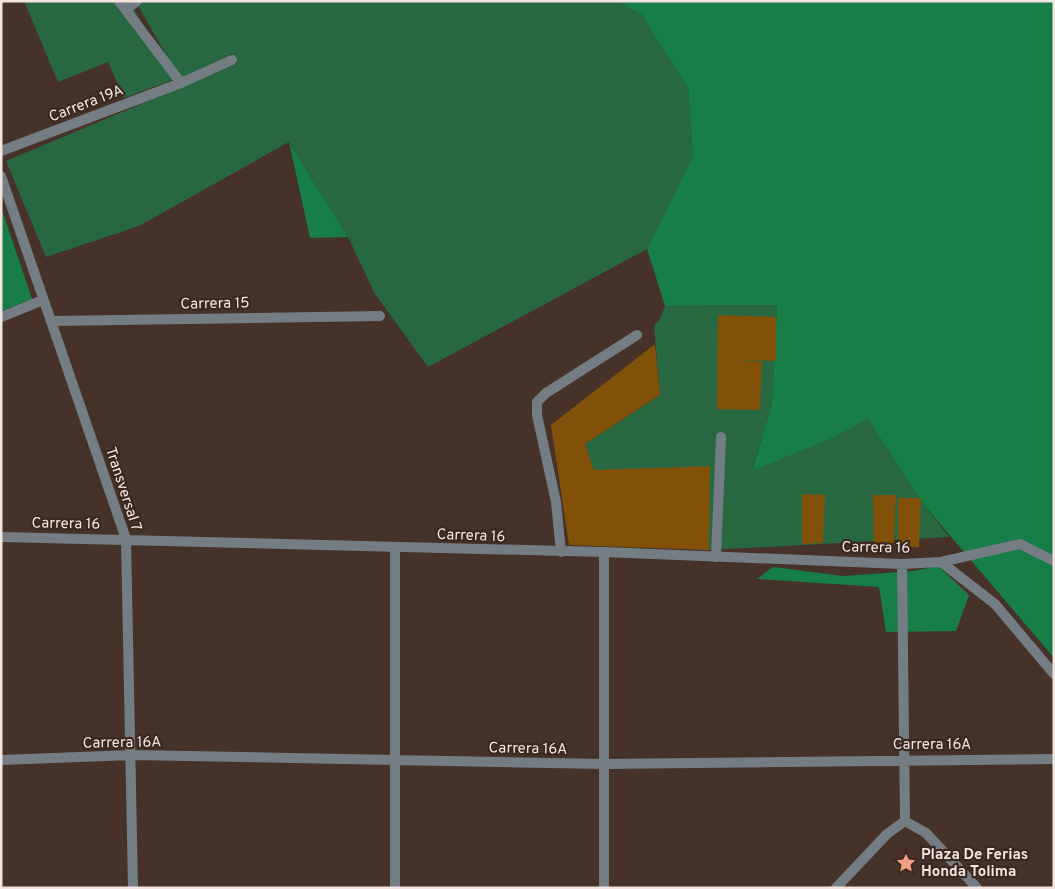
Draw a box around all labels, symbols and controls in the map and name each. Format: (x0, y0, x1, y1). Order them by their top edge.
street label: Carrera 19A (47, 81, 127, 127)
street label: Carrera 15 (180, 294, 250, 315)
street label: Transversal 7 (100, 445, 145, 534)
street label: Carrera 16 (31, 514, 101, 535)
street label: Carrera 16 (436, 526, 506, 547)
street label: Carrera 16 (841, 538, 911, 559)
street label: Carrera 16A (83, 733, 161, 754)
street label: Carrera 16A (893, 736, 971, 755)
street label: Carrera 16A (489, 739, 567, 760)
place label: Plaza De Ferias Honda Tolima (921, 846, 1028, 882)
place icon: Plaza De Ferias Honda Tolima (895, 852, 917, 874)

